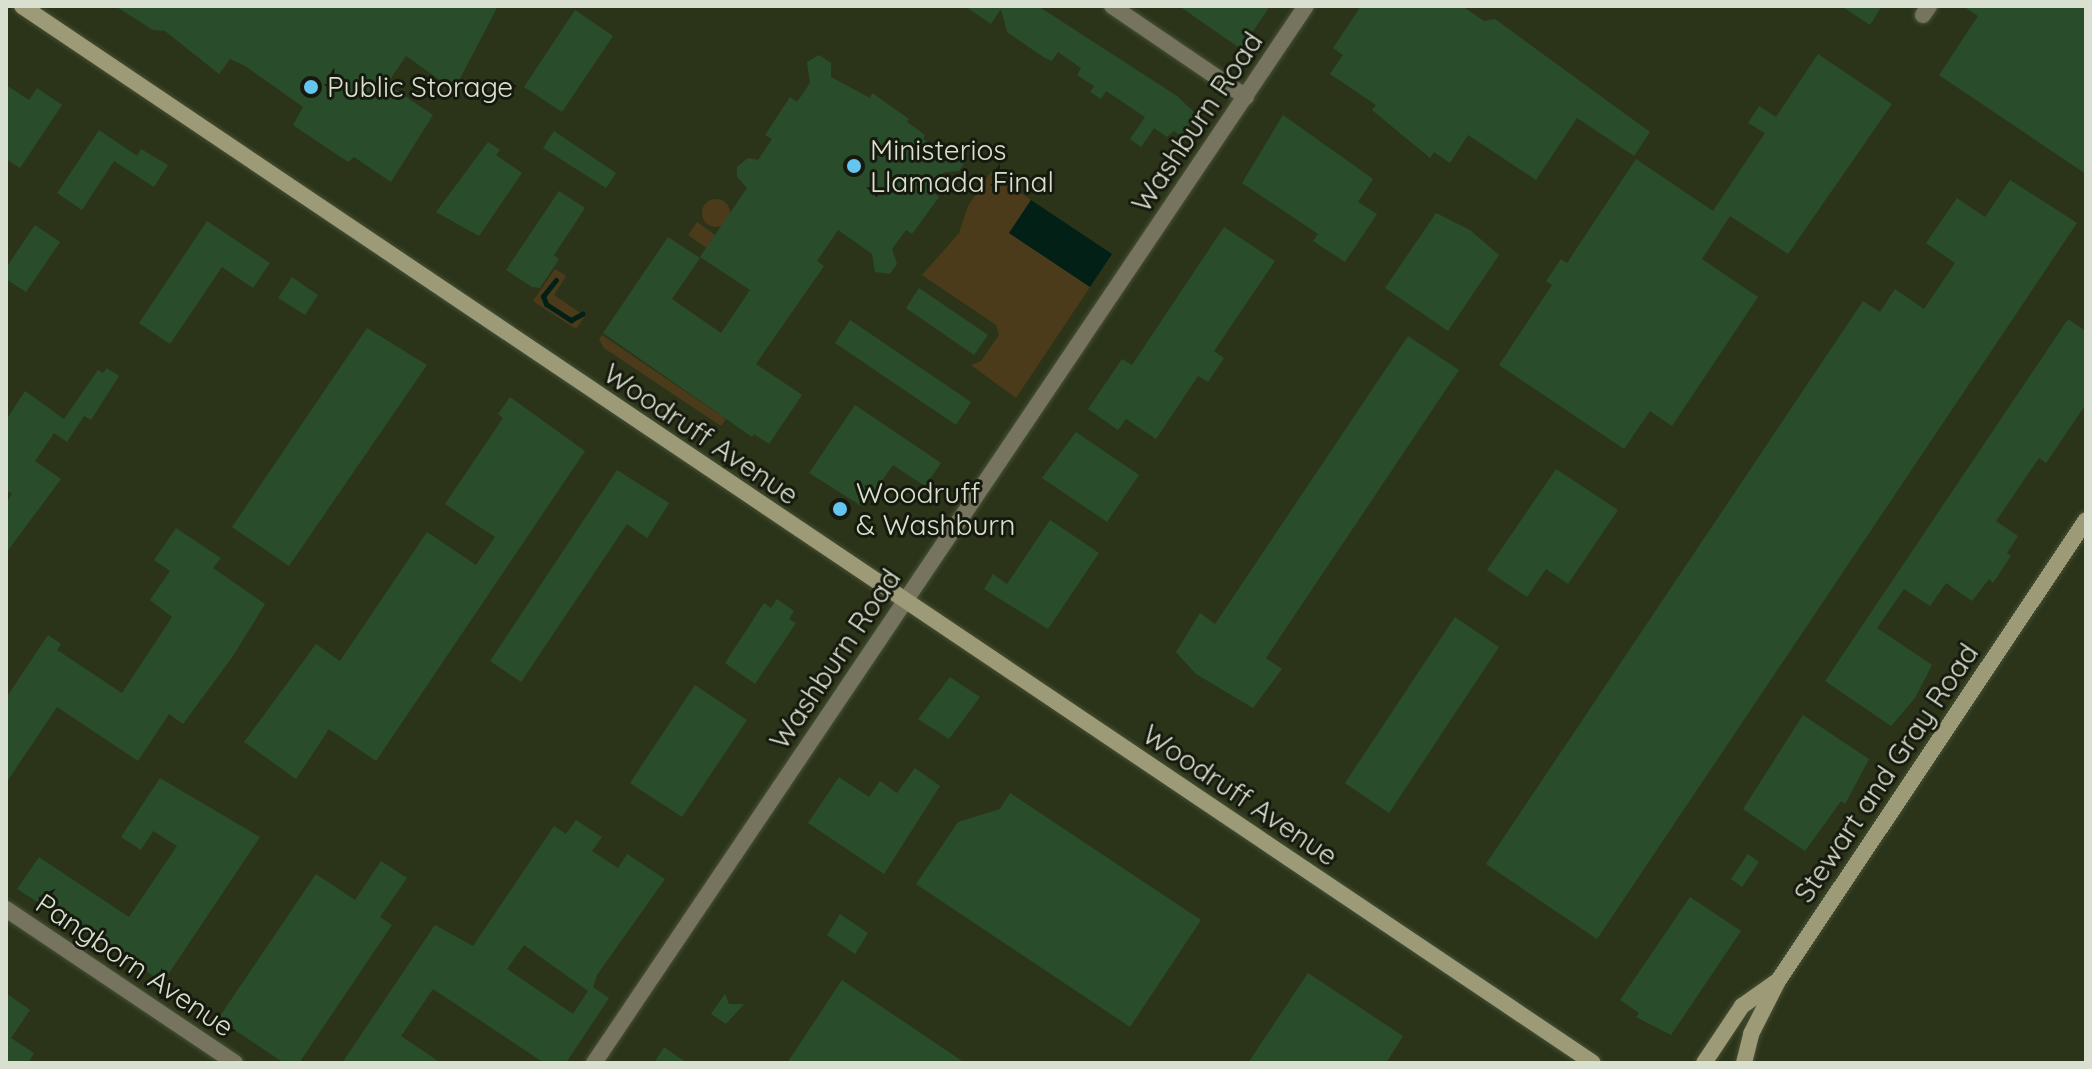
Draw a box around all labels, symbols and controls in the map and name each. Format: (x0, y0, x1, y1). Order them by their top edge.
street label: Washburn Road (1124, 26, 1270, 218)
place label: Public Storage (327, 70, 513, 104)
marker: Public Storage (302, 78, 320, 96)
place label: Ministerios Llamada Final (870, 133, 1054, 199)
marker: Ministerios Llamada Final (845, 157, 863, 175)
street label: Woodruff Avenue (597, 356, 805, 512)
place label: Woodruff & Washburn (856, 476, 1015, 542)
marker: Woodruff & Washburn (831, 500, 849, 518)
street label: Washburn Road (762, 563, 908, 755)
street label: Stewart and Gray Road (1787, 637, 1985, 909)
street label: Woodruff Avenue (1136, 717, 1344, 873)
street label: Pangborn Avenue (30, 886, 240, 1044)

